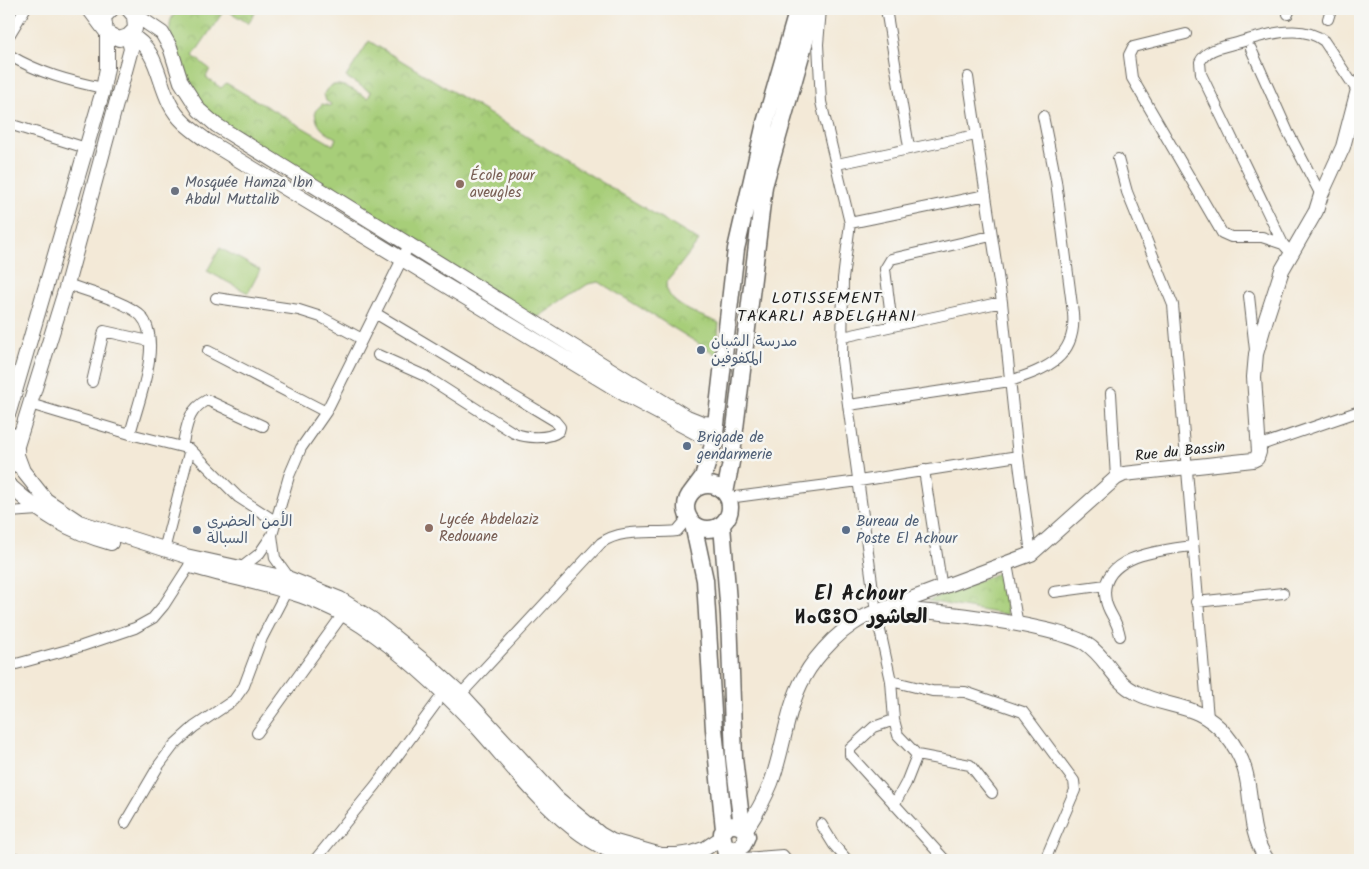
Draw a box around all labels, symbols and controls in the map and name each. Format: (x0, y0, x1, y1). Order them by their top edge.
place label: École pour aveugles (470, 164, 536, 205)
place label: Mosquée Hamza Ibn Abdul Muttalib (185, 171, 313, 212)
marker: École pour aveugles (454, 178, 466, 190)
marker: Mosquée Hamza Ibn Abdul Muttalib (169, 185, 181, 197)
district label: LOTISSEMENT TAKARLI ABDELGHANI (737, 286, 917, 329)
place label: مدرسة الشبان المكفوفين (711, 330, 797, 371)
marker: مدرسة الشبان المكفوفين (695, 344, 707, 356)
place label: Brigade de gendarmerie (696, 426, 773, 467)
street label: Rue du Bassin (1134, 435, 1226, 469)
marker: Brigade de gendarmerie (681, 440, 693, 452)
place label: Lycée Abdelaziz Redouane (439, 508, 539, 549)
place label: الأمن الحضري السبالة (207, 510, 293, 551)
place label: Bureau de Poste El Achour (856, 510, 958, 551)
marker: Lycée Abdelaziz Redouane (423, 522, 435, 534)
marker: الأمن الحضري السبالة (191, 524, 203, 536)
marker: Bureau de Poste El Achour (840, 524, 852, 536)
district label: El Achour ⵍⴰⵛⵓⵔ العاشور (795, 579, 927, 634)

